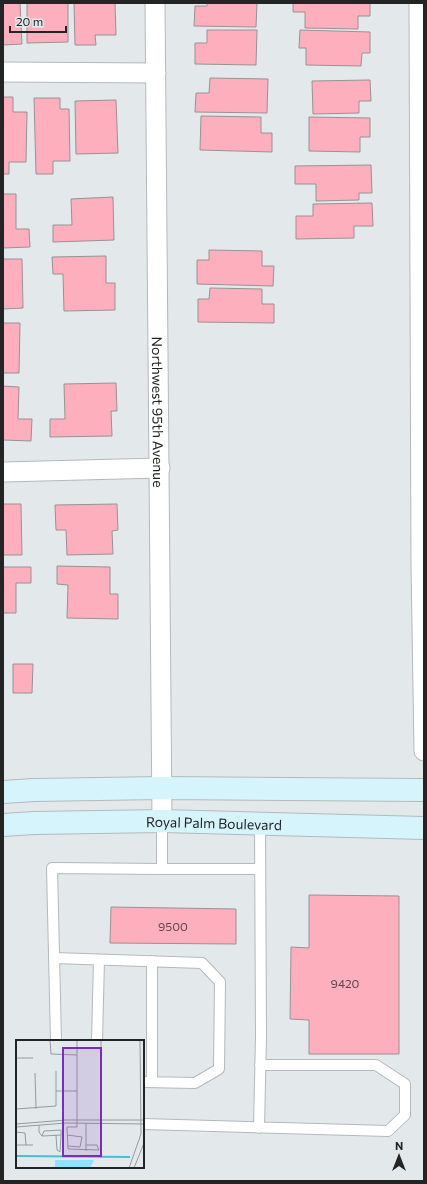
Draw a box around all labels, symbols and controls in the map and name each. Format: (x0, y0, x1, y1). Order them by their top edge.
scale bar (10, 8, 66, 34)
text: 20 m (16, 14, 43, 28)
street label: Northwest 95th Avenue (149, 336, 168, 488)
street label: Royal Palm Boulevard (146, 812, 282, 833)
house number: 9500 (158, 919, 188, 933)
house number: 9420 (331, 976, 360, 990)
inset map (16, 1040, 144, 1168)
north arrow (379, 1136, 419, 1176)
text: N (395, 1139, 403, 1152)

